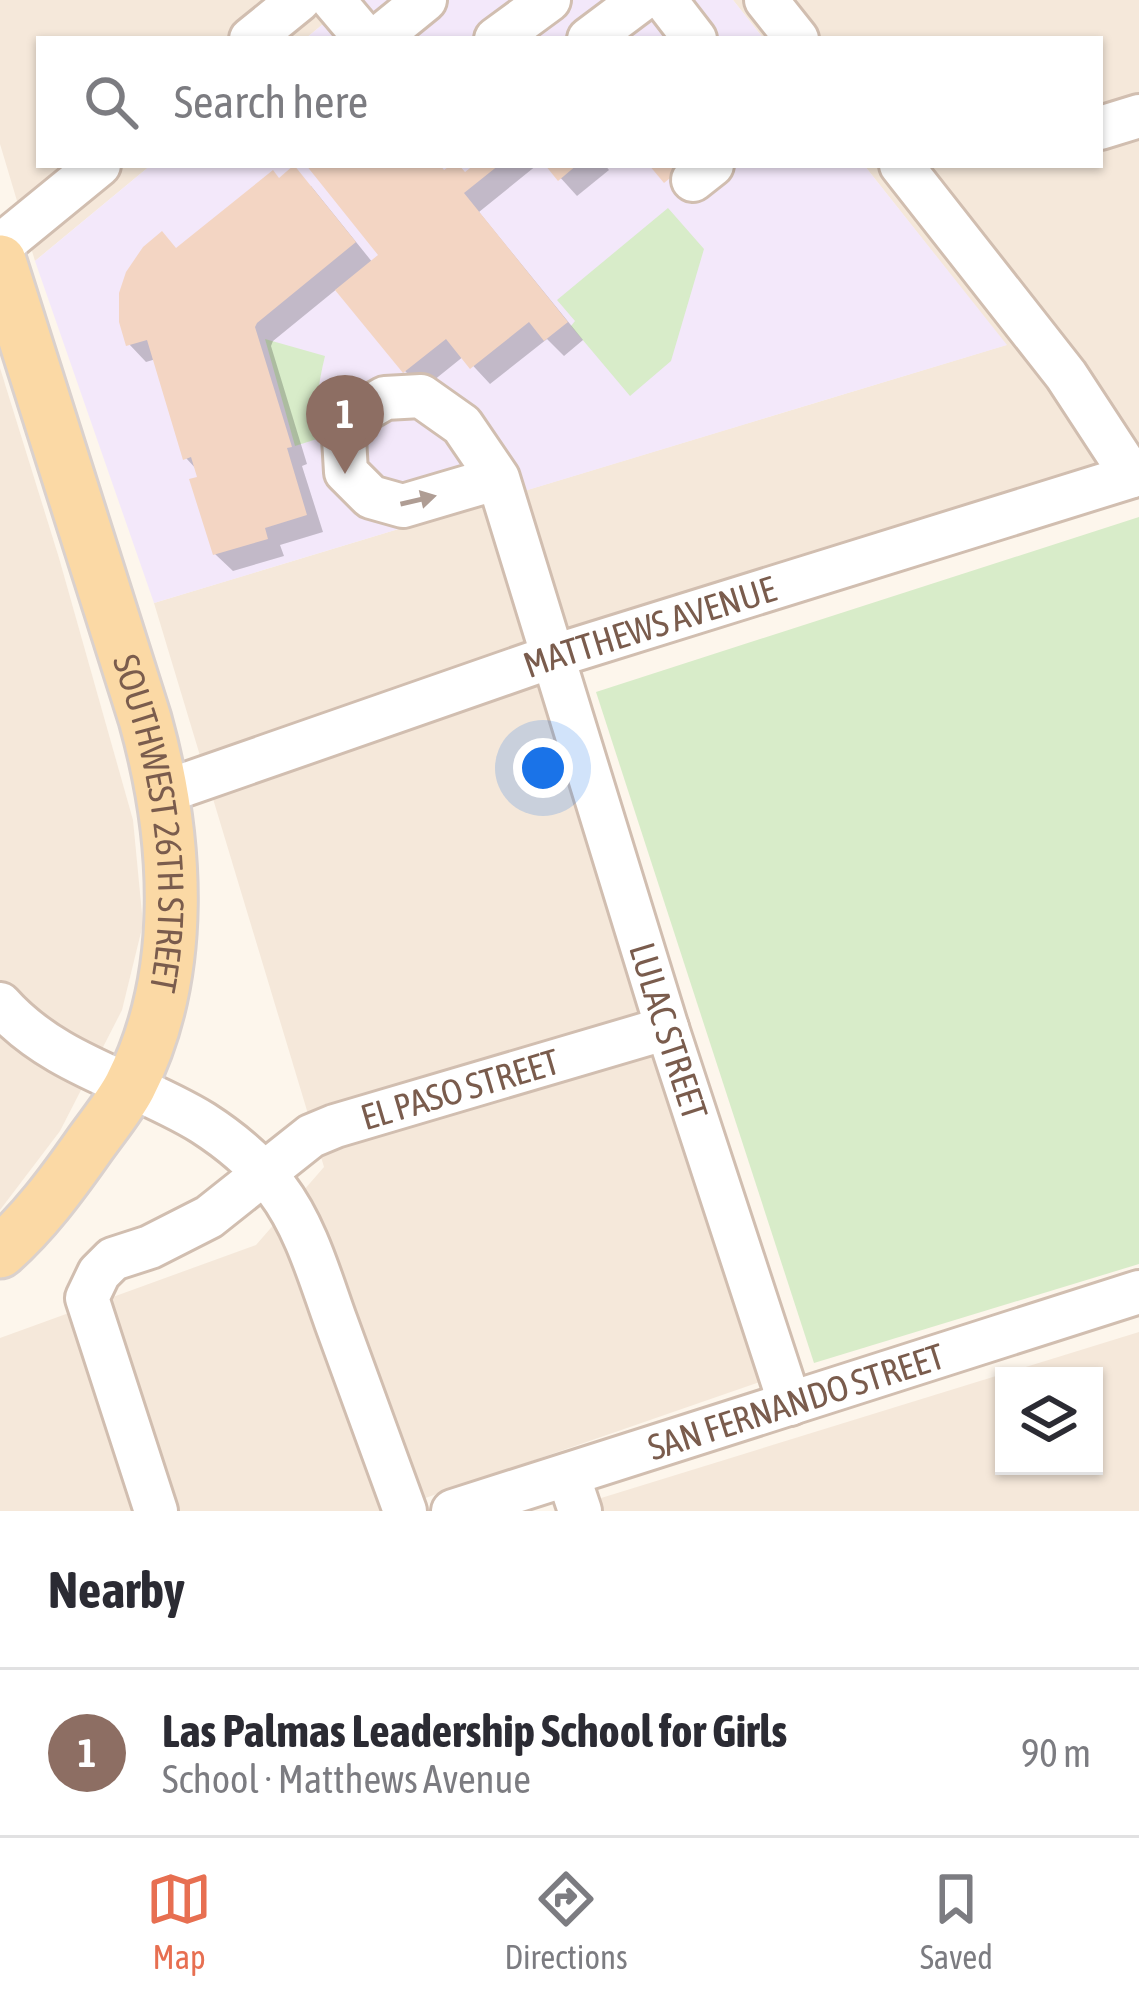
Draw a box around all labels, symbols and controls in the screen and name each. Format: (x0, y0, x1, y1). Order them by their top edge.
search box (36, 36, 1103, 168)
icon: search (78, 69, 144, 135)
text: Search here (174, 76, 368, 128)
pin: 1 (306, 375, 384, 474)
one-way arrow (400, 489, 437, 508)
street label: MATTHEWS AVENUE (518, 567, 781, 686)
street label: SOUTHWEST 26TH STREET (105, 649, 192, 996)
your location (513, 738, 573, 798)
street label: LULAC STREET (621, 937, 717, 1125)
street label: EL PASO STREET (356, 1040, 564, 1138)
street label: SAN FERNANDO STREET (643, 1335, 949, 1468)
map controls (995, 1367, 1103, 1475)
button: layers (995, 1367, 1103, 1475)
text: Nearby (48, 1560, 185, 1619)
text: Las Palmas Leadership School for Girls (162, 1705, 787, 1757)
text: 1 (78, 1731, 96, 1775)
text: 90 m (1021, 1731, 1091, 1775)
text: School · Matthews Avenue (162, 1757, 531, 1801)
tab: Map (146, 1866, 212, 1976)
tab: Directions (504, 1866, 628, 1976)
tab: Saved (920, 1866, 993, 1976)

